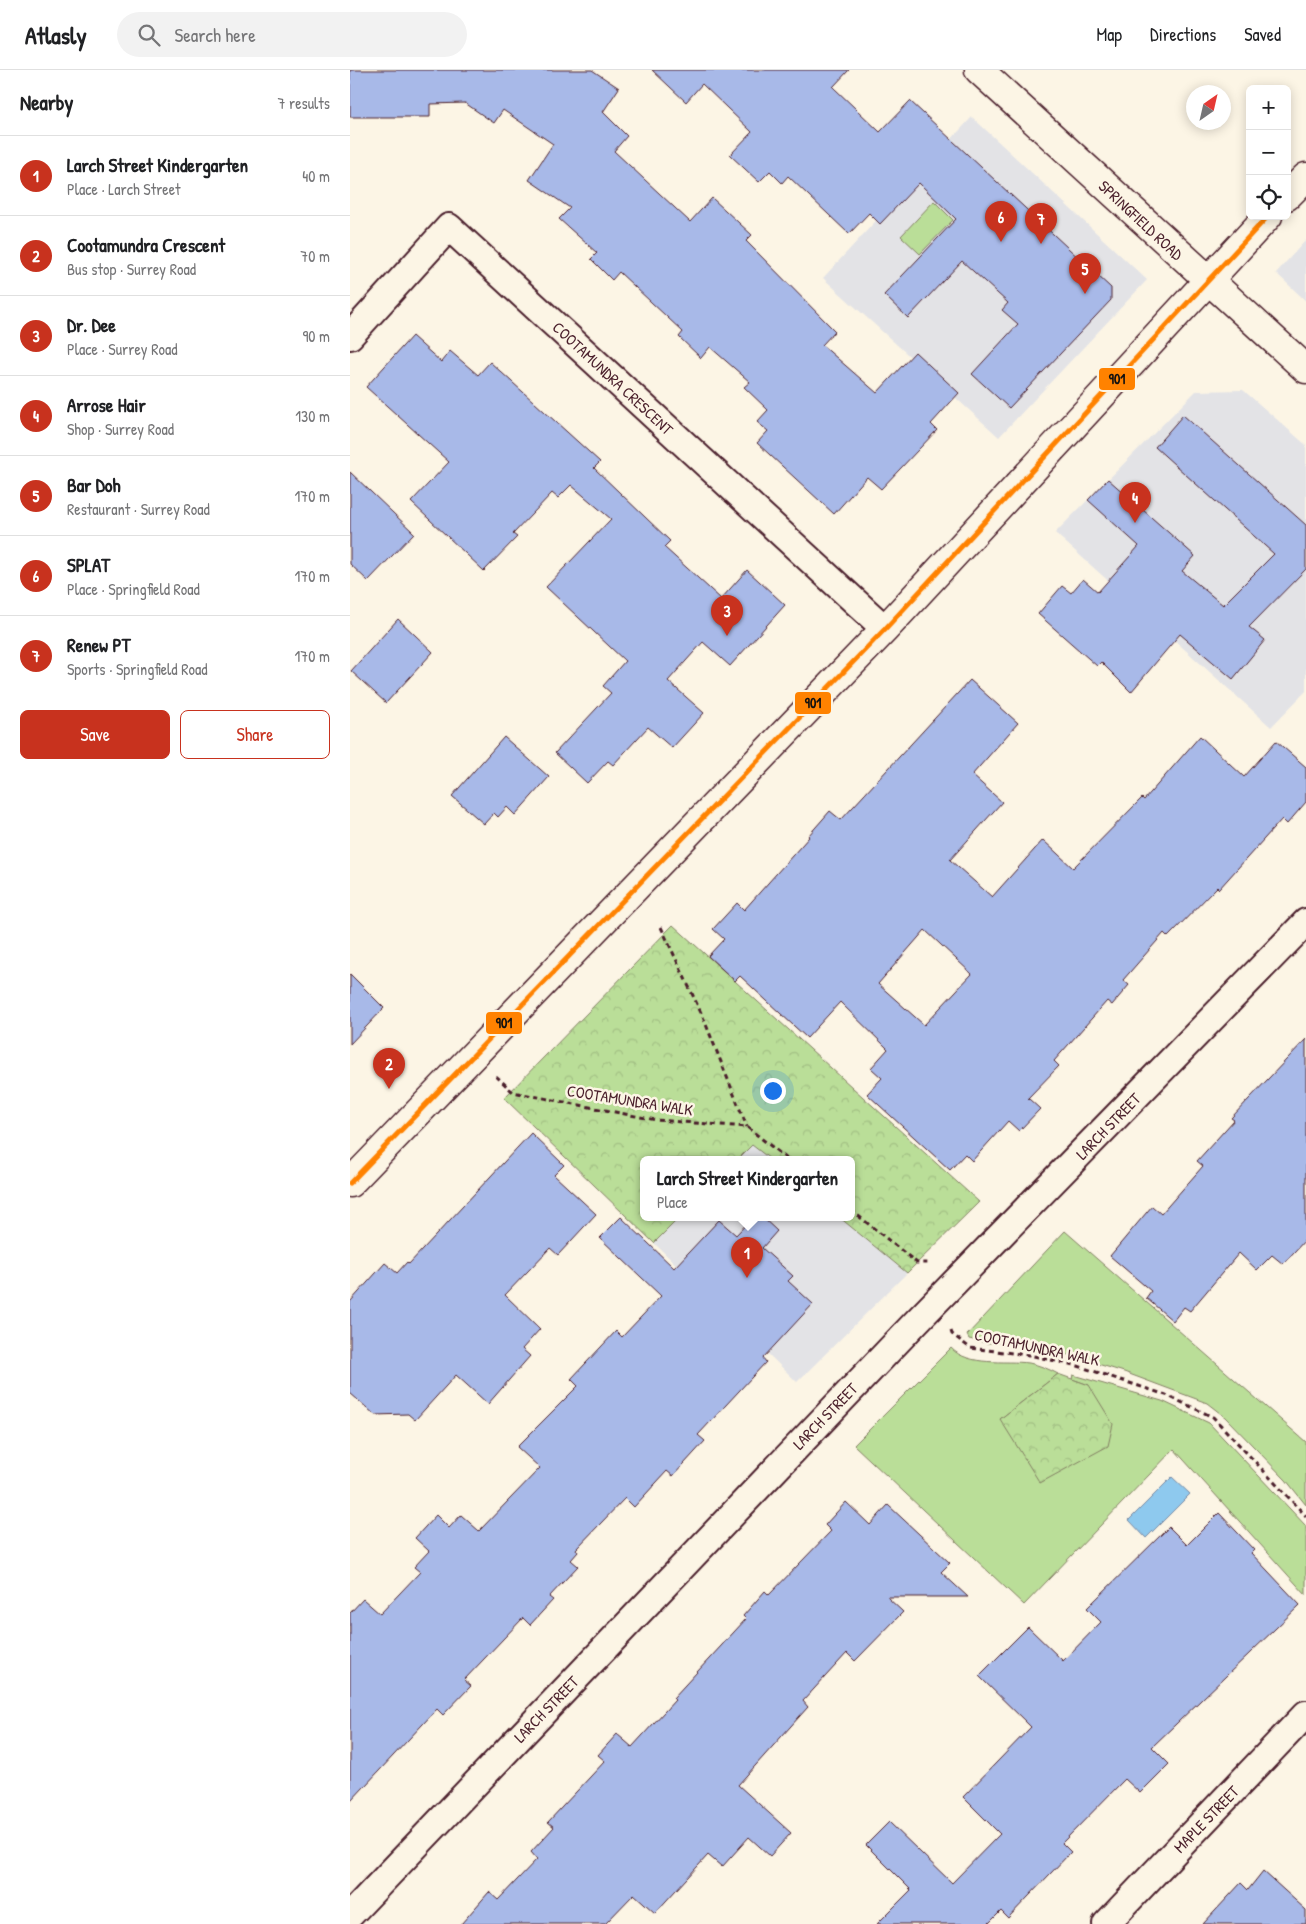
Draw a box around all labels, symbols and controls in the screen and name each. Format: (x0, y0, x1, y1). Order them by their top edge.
search box (117, 12, 467, 57)
text: Atlasly (25, 19, 87, 51)
icon: search (135, 21, 163, 49)
text: Search here (175, 22, 256, 48)
text: Map (1097, 22, 1122, 47)
text: Directions (1150, 22, 1216, 47)
text: Saved (1244, 22, 1281, 47)
north arrow (1186, 85, 1231, 130)
map controls (1246, 85, 1291, 220)
button: + (1246, 85, 1291, 130)
text: Nearby (20, 88, 73, 117)
text: 7 results (277, 92, 330, 114)
button: − (1246, 130, 1291, 175)
text: Larch Street Kindergarten (67, 152, 248, 178)
text: 1 (33, 165, 39, 187)
text: 40 m (302, 165, 330, 187)
street label: SPRINGFIELD ROAD (1094, 175, 1188, 265)
button: locate (1246, 175, 1291, 220)
text: Place · Larch Street (67, 178, 181, 200)
pin: 6 (985, 201, 1017, 242)
pin: 7 (1025, 203, 1057, 244)
text: Cootamundra Crescent (67, 232, 225, 258)
text: 2 (32, 245, 40, 267)
text: 70 m (300, 245, 330, 267)
pin: 5 (1069, 253, 1101, 294)
text: Bus stop · Surrey Road (67, 258, 196, 280)
text: Dr. Dee (67, 312, 116, 338)
street label: COOTAMUNDRA CRESCENT (548, 316, 678, 440)
text: 3 (32, 325, 40, 347)
text: 90 m (302, 325, 330, 347)
text: Place · Surrey Road (67, 338, 177, 360)
line badge: 901 (1098, 367, 1136, 391)
text: 901 (1109, 369, 1125, 388)
text: Arrose Hair (67, 392, 146, 418)
text: 4 (33, 405, 39, 427)
text: 130 m (295, 405, 330, 427)
text: Shop · Surrey Road (67, 418, 174, 440)
text: Bar Doh (67, 472, 120, 498)
pin: 4 (1119, 482, 1151, 523)
text: 5 (33, 485, 39, 507)
text: 170 m (295, 485, 330, 507)
text: Restaurant · Surrey Road (67, 498, 210, 520)
text: SPLAT (67, 552, 110, 578)
text: 6 (33, 565, 39, 587)
text: 170 m (295, 565, 330, 587)
text: Place · Springfield Road (67, 578, 200, 600)
pin: 3 (711, 595, 743, 636)
text: Renew PT (67, 632, 131, 658)
text: 7 (32, 645, 40, 667)
text: 170 m (295, 645, 330, 667)
text: Sports · Springfield Road (67, 658, 207, 680)
line badge: 901 (794, 691, 832, 715)
text: 901 (805, 693, 821, 712)
button: Save (20, 710, 170, 759)
button: Share (180, 710, 330, 759)
line badge: 901 (485, 1011, 523, 1035)
text: 901 (496, 1013, 512, 1032)
pin: 2 (373, 1048, 405, 1089)
your location (760, 1078, 786, 1104)
street label: COOTAMUNDRA WALK (566, 1079, 695, 1121)
street label: LARCH STREET (1071, 1088, 1146, 1164)
popup (640, 1156, 855, 1221)
text: Larch Street Kindergarten (657, 1165, 838, 1191)
text: Place (657, 1191, 688, 1213)
pin: 1 (731, 1237, 763, 1278)
street label: COOTAMUNDRA WALK (973, 1323, 1102, 1371)
street label: LARCH STREET (788, 1378, 863, 1454)
street label: LARCH STREET (509, 1671, 584, 1747)
street label: MAPLE STREET (1168, 1780, 1244, 1857)

